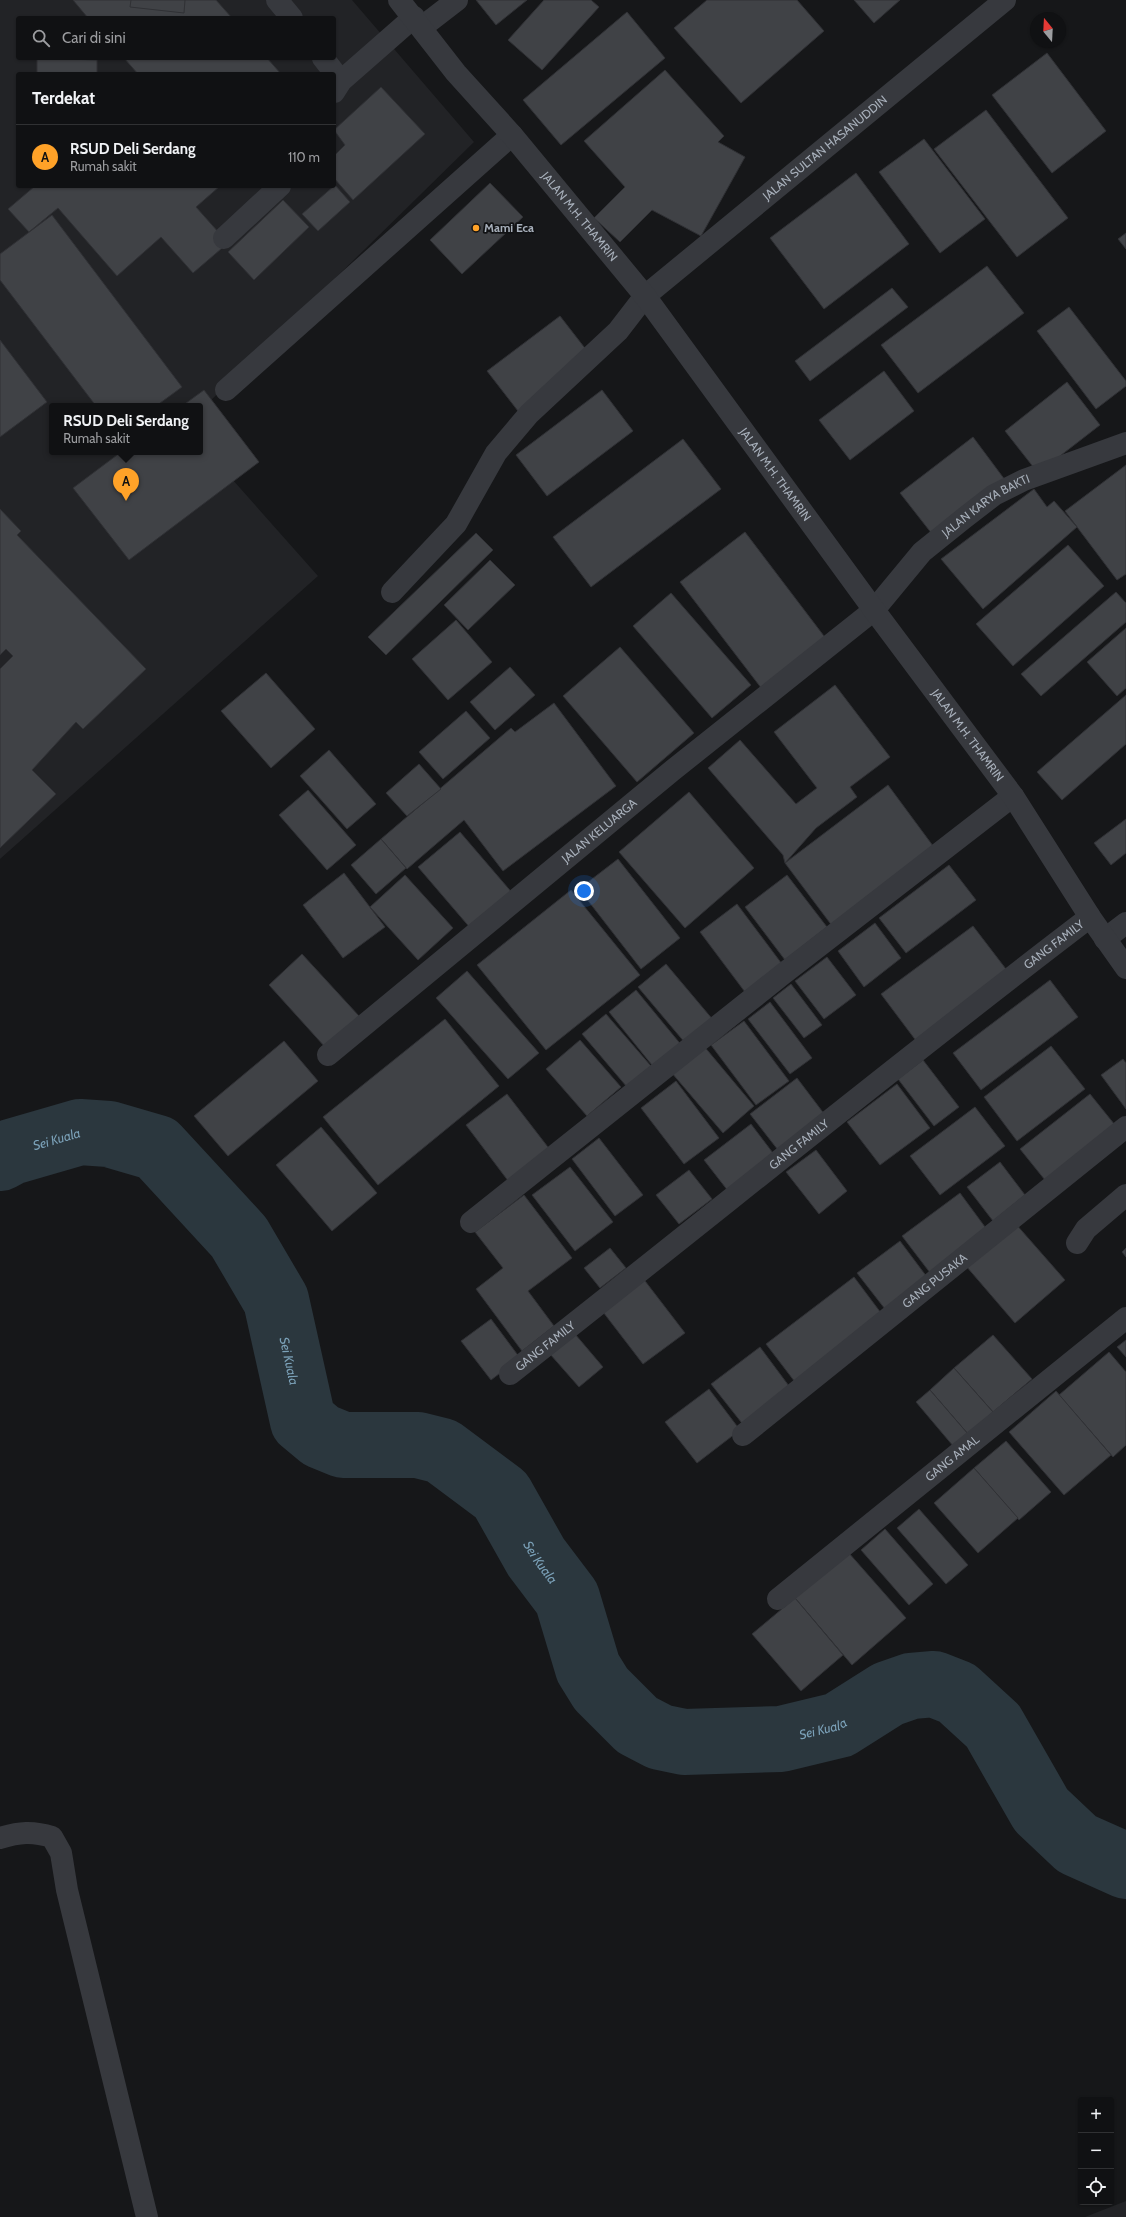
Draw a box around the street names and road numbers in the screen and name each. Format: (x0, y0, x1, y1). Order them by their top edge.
street label: JALAN SULTAN HASANUDDIN (759, 92, 890, 204)
street label: JALAN M.H. THAMRIN (538, 168, 621, 264)
street label: JALAN M.H. THAMRIN (736, 424, 815, 524)
street label: JALAN KARYA BAKTI (938, 471, 1032, 541)
street label: JALAN M.H. THAMRIN (928, 685, 1007, 784)
street label: JALAN KELUARGA (558, 795, 640, 866)
street label: GANG FAMILY (1020, 916, 1087, 972)
street label: GANG FAMILY (766, 1116, 832, 1173)
street label: GANG PUSAKA (899, 1250, 970, 1311)
street label: GANG FAMILY (512, 1317, 578, 1374)
street label: GANG AMAL (922, 1432, 982, 1484)

